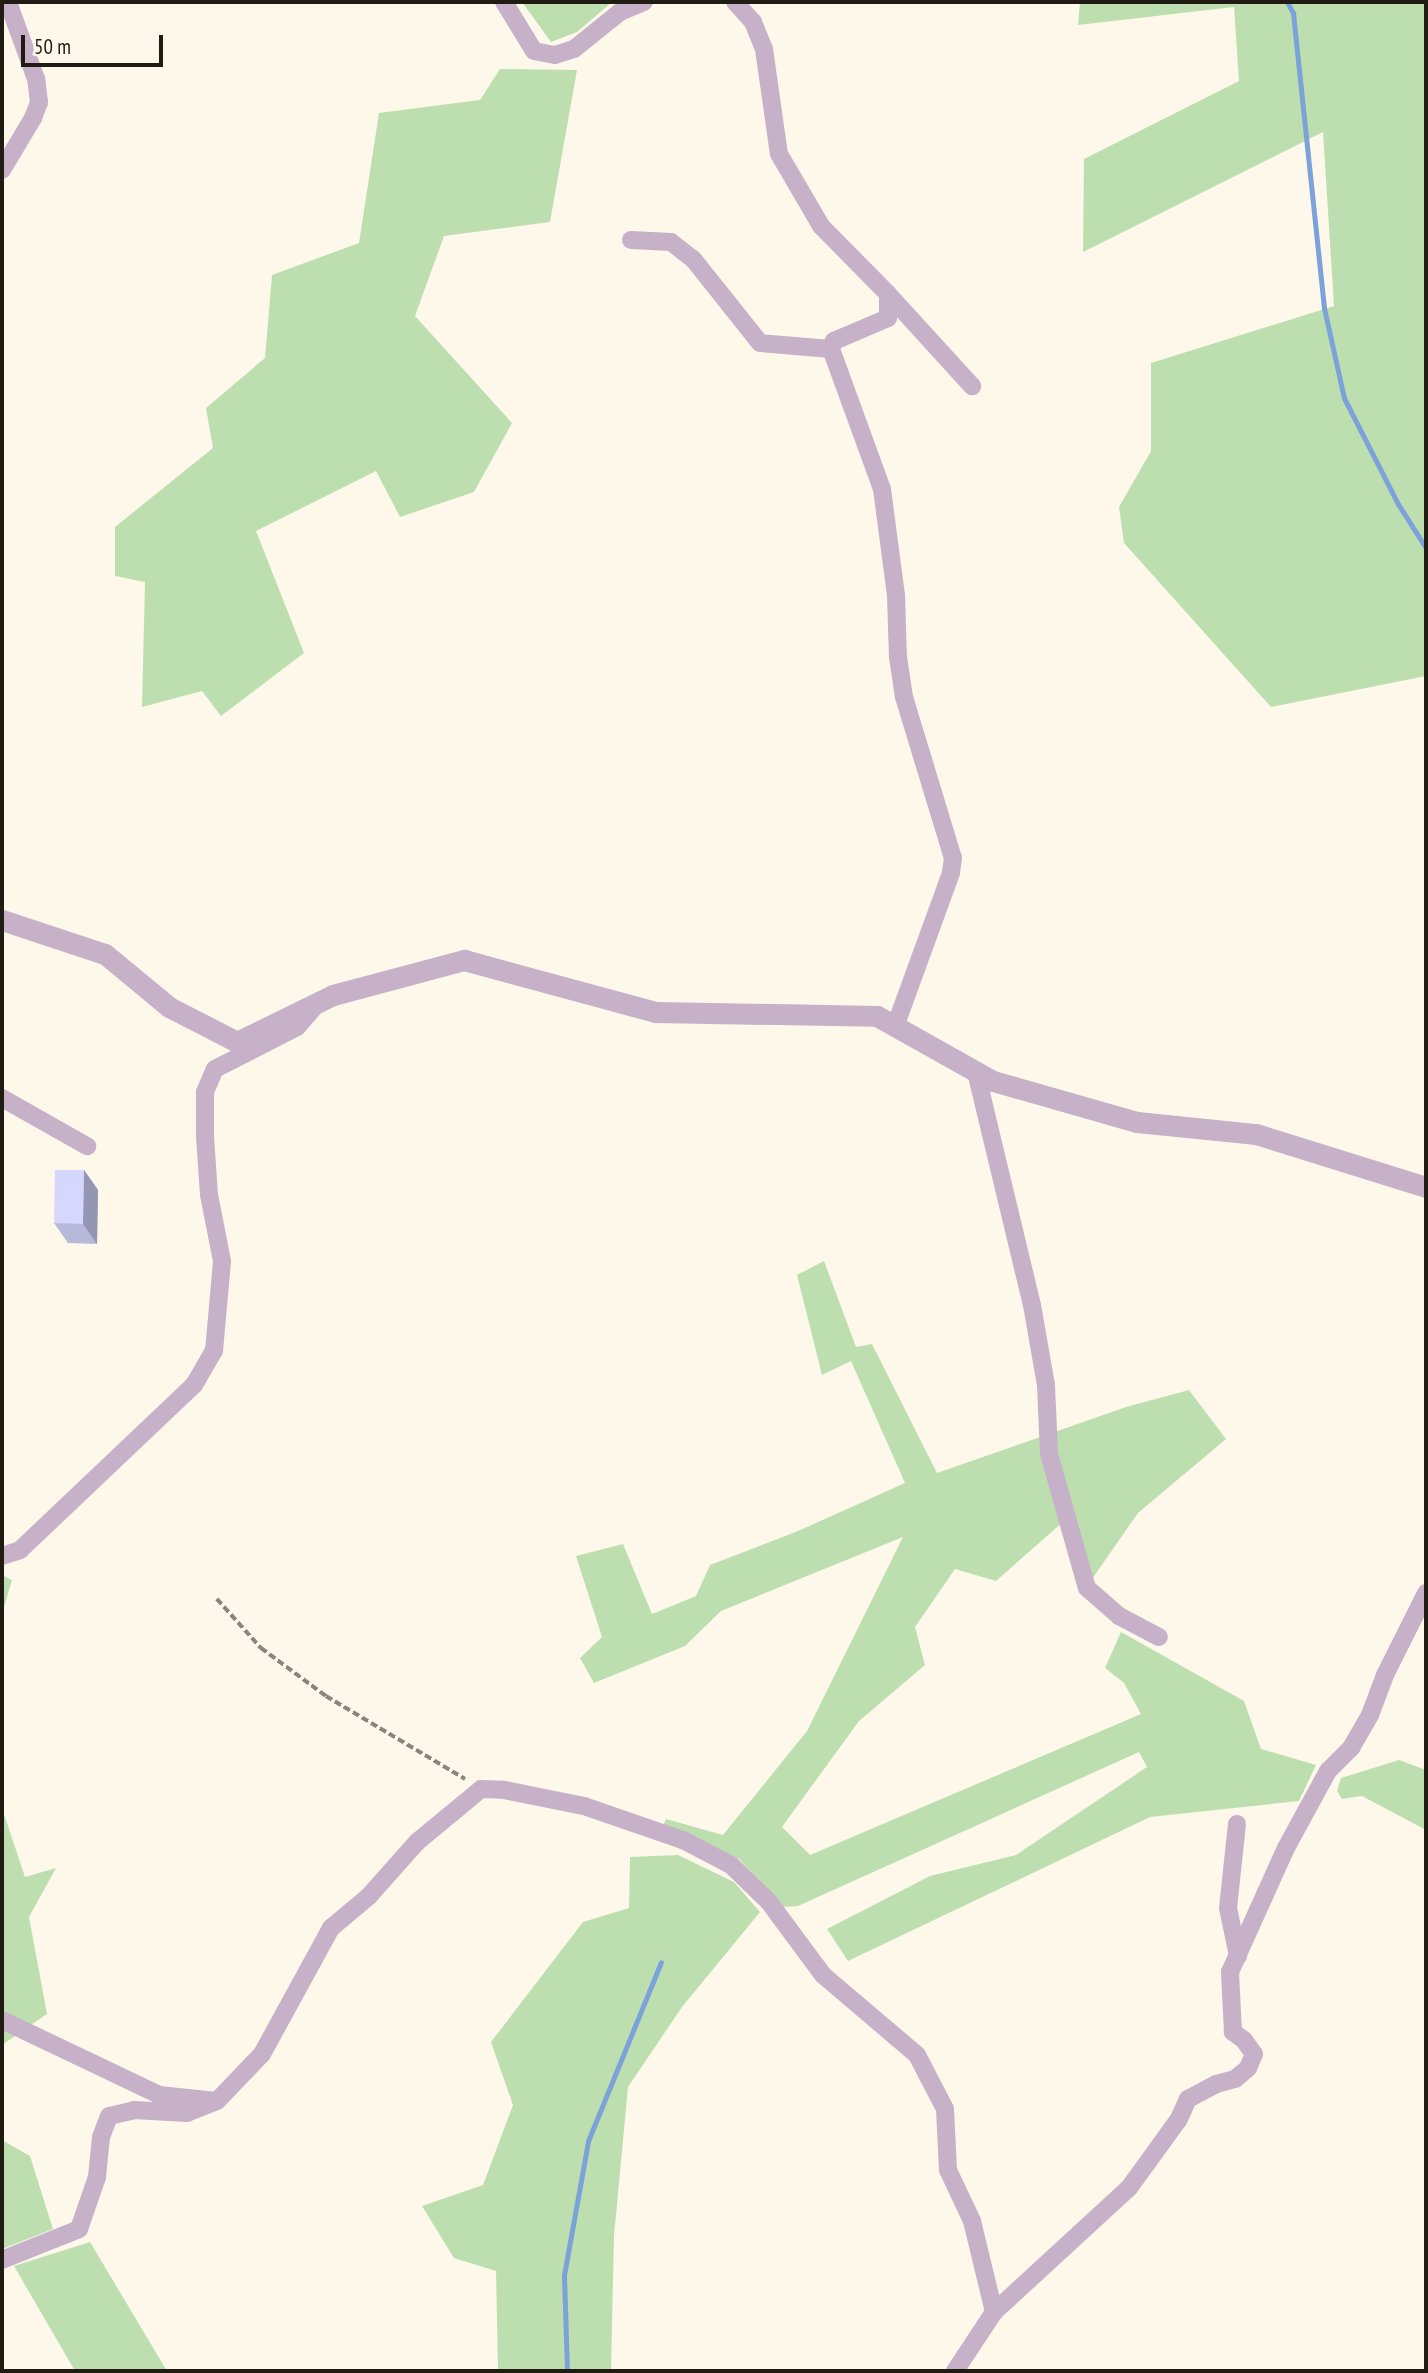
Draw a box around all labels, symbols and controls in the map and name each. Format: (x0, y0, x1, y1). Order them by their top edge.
scale bar (24, 21, 166, 65)
text: 50 m (34, 33, 71, 60)

